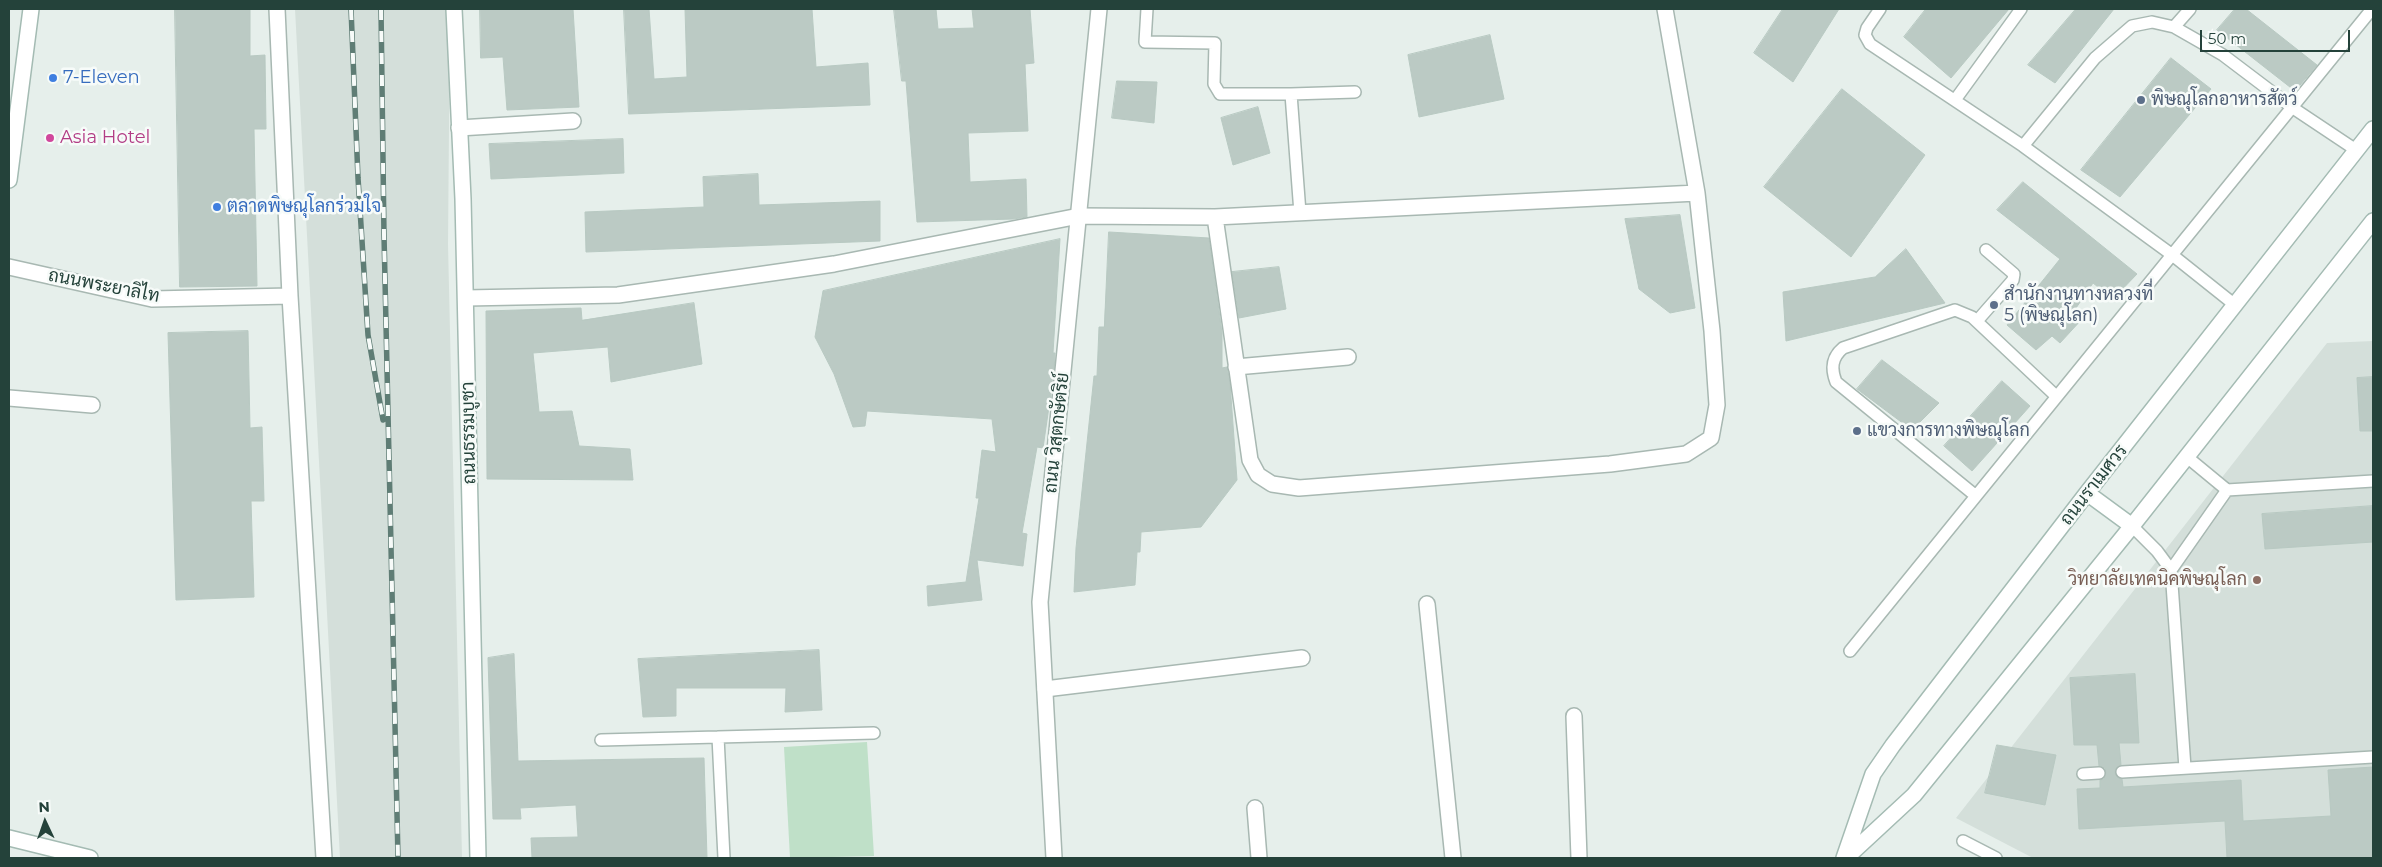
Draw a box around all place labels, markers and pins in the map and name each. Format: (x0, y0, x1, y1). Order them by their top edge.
place label: 7-Eleven (63, 67, 140, 89)
marker: 7-Eleven (47, 72, 59, 84)
place label: พิษณุโลกอาหารสัตว์ (2151, 89, 2298, 111)
marker: พิษณุโลกอาหารสัตว์ (2135, 94, 2147, 106)
place label: Asia Hotel (60, 127, 150, 149)
marker: Asia Hotel (44, 132, 56, 144)
place label: ตลาดพิษณุโลกร่วมใจ (227, 196, 381, 218)
marker: ตลาดพิษณุโลกร่วมใจ (211, 201, 223, 213)
place label: สำนักงานทางหลวงที่ 5 (พิษณุโลก) (2004, 284, 2153, 326)
marker: สำนักงานทางหลวงที่ 5 (พิษณุโลก) (1988, 299, 2000, 311)
place label: แขวงการทางพิษณุโลก (1867, 420, 2030, 442)
marker: แขวงการทางพิษณุโลก (1851, 425, 1863, 437)
place label: วิทยาลัยเทคนิคพิษณุโลก (2068, 569, 2247, 591)
marker: วิทยาลัยเทคนิคพิษณุโลก (2251, 574, 2263, 586)

